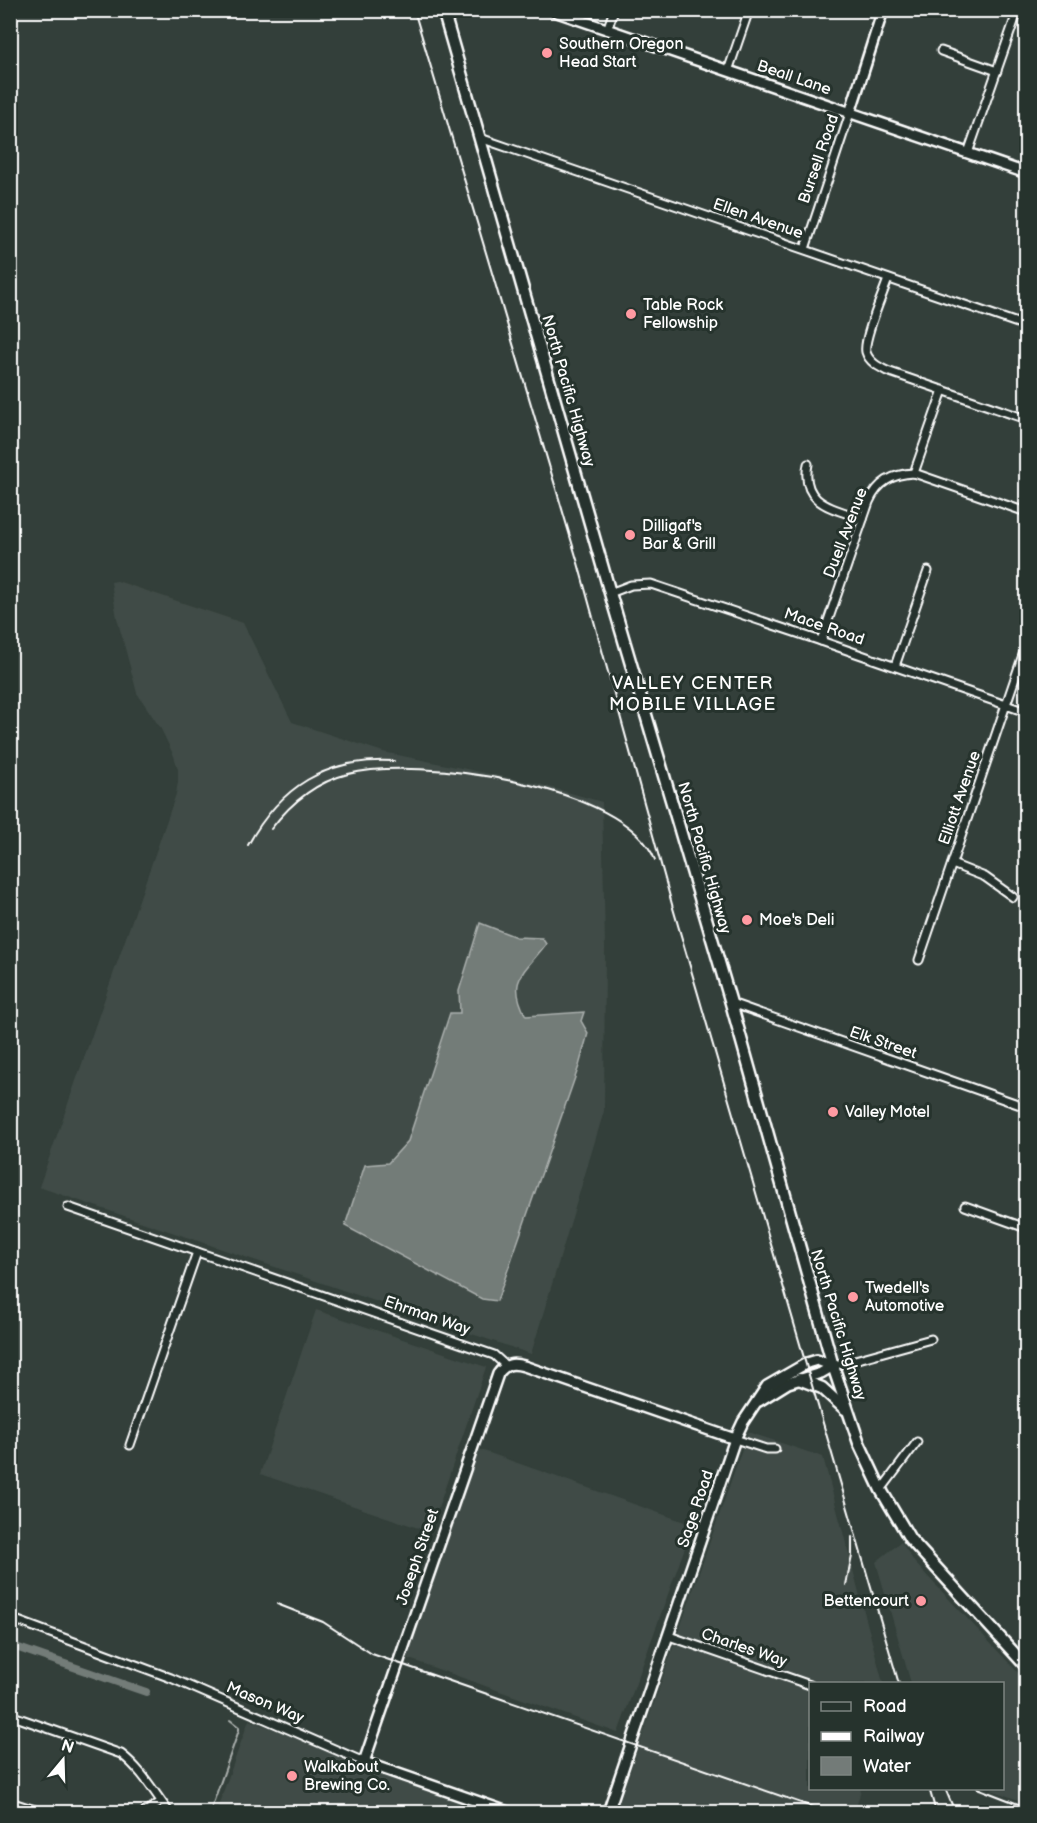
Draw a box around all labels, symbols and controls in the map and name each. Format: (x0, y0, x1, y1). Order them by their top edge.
place label: Southern Oregon Head Start (559, 35, 683, 72)
marker: Southern Oregon Head Start (540, 46, 554, 60)
street label: Beall Lane (754, 56, 834, 100)
street label: Bursell Road (795, 112, 843, 206)
street label: Ellen Avenue (710, 195, 806, 243)
place label: Table Rock Fellowship (643, 296, 723, 333)
marker: Table Rock Fellowship (624, 307, 638, 321)
street label: North Pacific Highway (537, 313, 599, 470)
street label: Duell Avenue (820, 485, 872, 581)
place label: Dilligaf's Bar & Grill (642, 517, 716, 554)
marker: Dilligaf's Bar & Grill (623, 528, 637, 542)
street label: Mace Road (781, 604, 867, 650)
district label: VALLEY CENTER MOBILE VILLAGE (609, 673, 777, 715)
street label: Elliott Avenue (935, 748, 985, 848)
street label: North Pacific Highway (673, 780, 735, 937)
place label: Moe's Deli (759, 911, 834, 930)
marker: Moe's Deli (740, 913, 754, 927)
street label: Elk Street (847, 1023, 919, 1063)
place label: Valley Motel (845, 1103, 930, 1122)
marker: Valley Motel (826, 1105, 840, 1119)
street label: North Pacific Highway (806, 1247, 870, 1403)
place label: Twedell's Automotive (865, 1279, 945, 1316)
marker: Twedell's Automotive (846, 1290, 860, 1304)
street label: Ehrman Way (381, 1292, 473, 1340)
street label: Sage Road (674, 1468, 718, 1550)
street label: Joseph Street (393, 1506, 443, 1608)
place label: Bettencourt (823, 1592, 909, 1611)
marker: Bettencourt (914, 1594, 928, 1608)
street label: Charles Way (699, 1624, 790, 1672)
street label: Mason Way (223, 1678, 307, 1728)
legend (809, 1682, 1004, 1790)
text: Road (863, 1696, 907, 1717)
text: Railway (863, 1726, 925, 1747)
north arrow (33, 1730, 93, 1790)
text: N (59, 1736, 76, 1758)
text: Water (863, 1756, 911, 1777)
place label: Walkabout Brewing Co. (304, 1758, 390, 1795)
marker: Walkabout Brewing Co. (285, 1769, 299, 1783)

